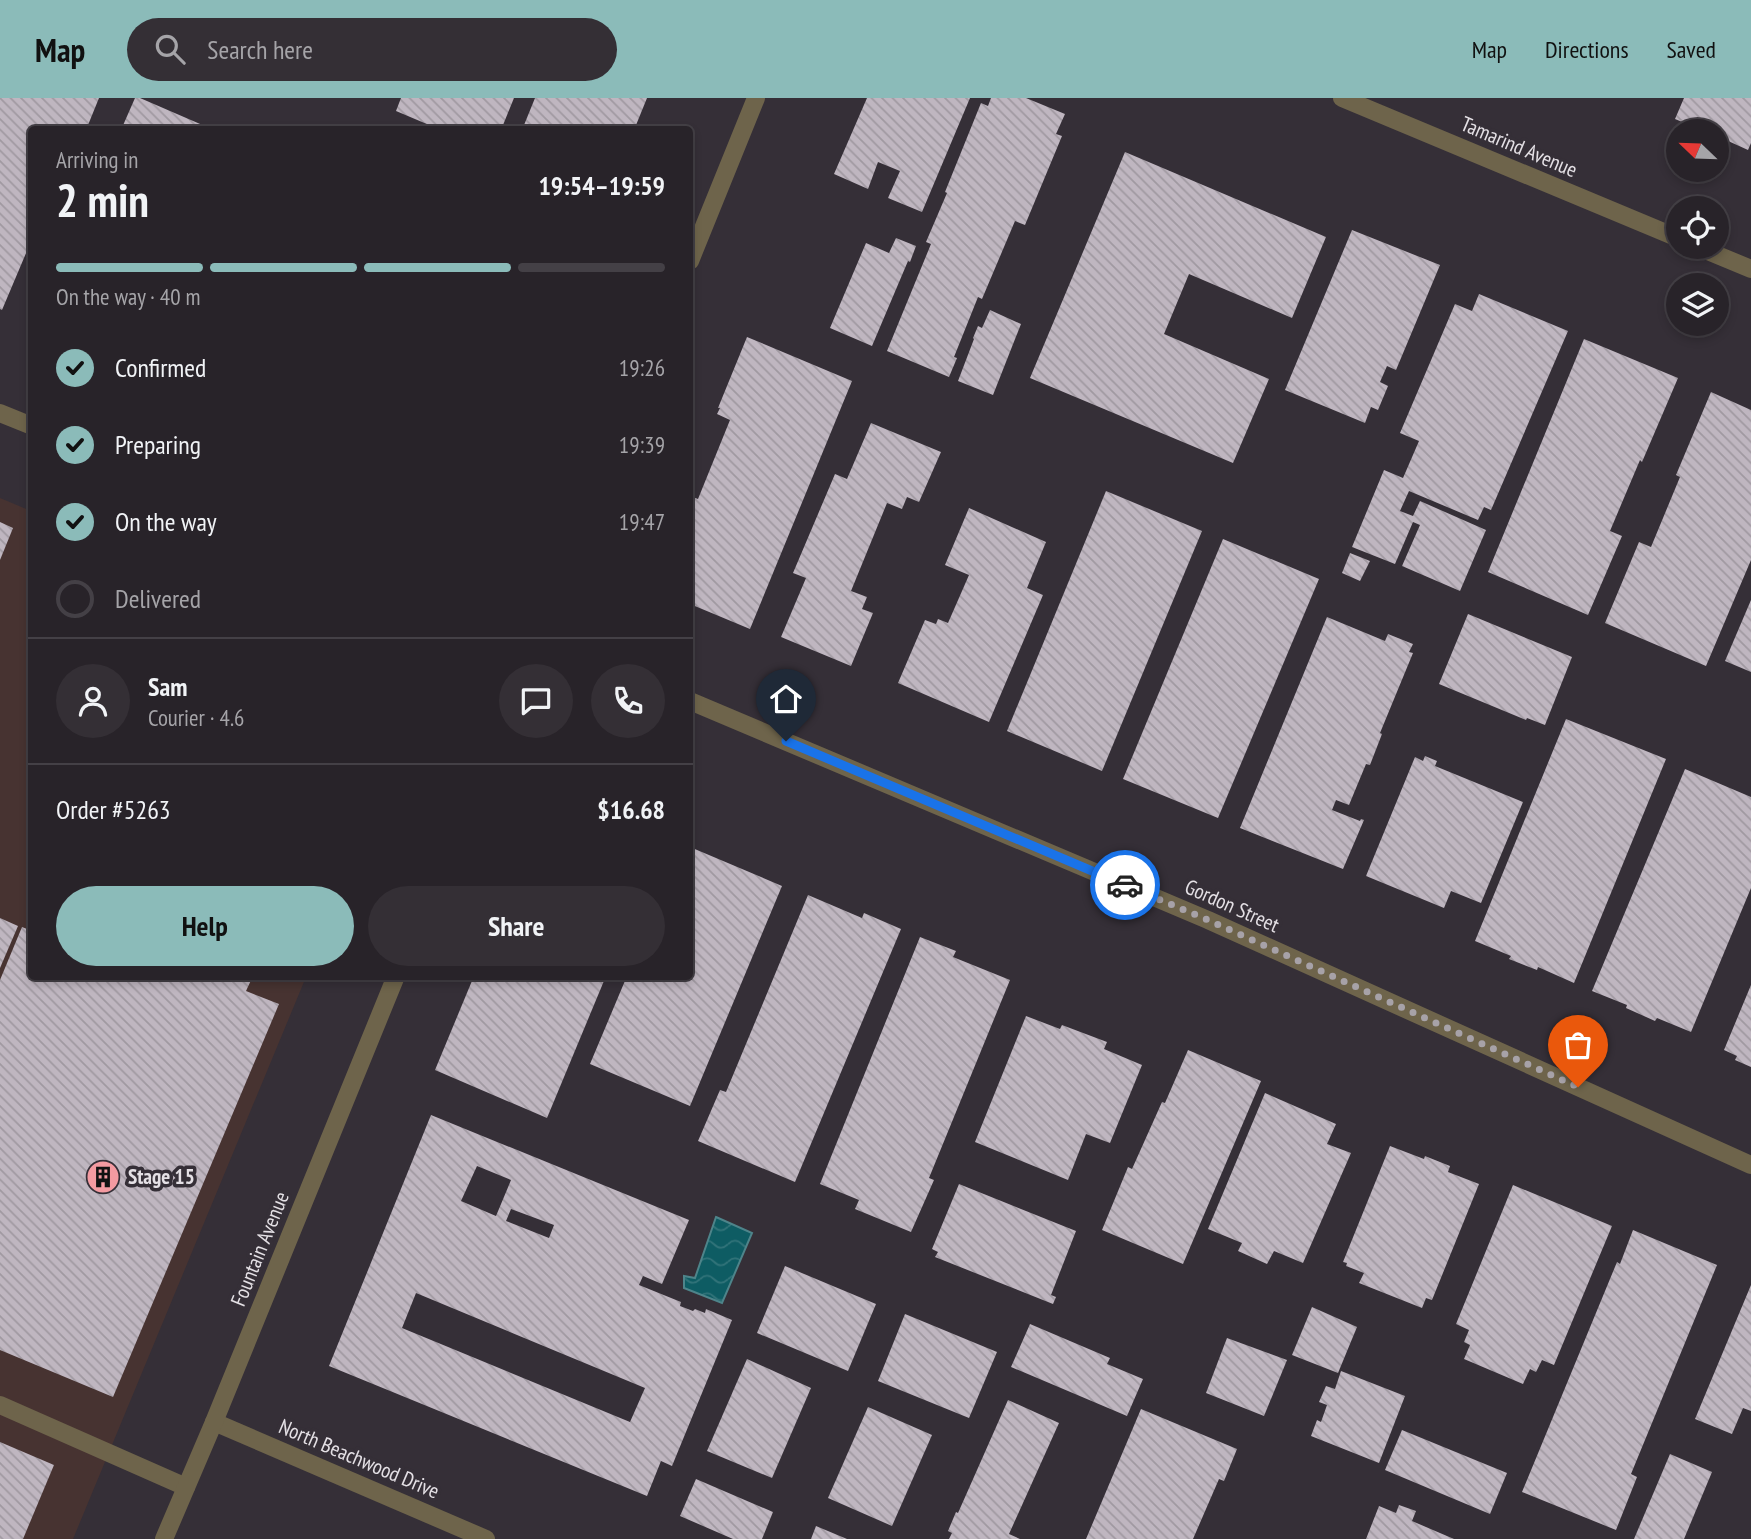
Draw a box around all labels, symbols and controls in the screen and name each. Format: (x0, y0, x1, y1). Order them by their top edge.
search box (127, 18, 617, 81)
text: Map (35, 28, 85, 71)
icon: search (151, 30, 189, 68)
text: Search here (207, 33, 313, 66)
text: Map (1472, 34, 1507, 65)
text: Directions (1545, 34, 1629, 65)
text: Saved (1667, 34, 1716, 65)
street label: Tamarind Avenue (1457, 110, 1581, 183)
north arrow (1666, 119, 1729, 182)
map controls (1666, 119, 1729, 336)
text: Arriving in (56, 145, 138, 174)
text: 19:54–19:59 (538, 169, 665, 202)
text: 2 min (56, 170, 149, 230)
button: locate (1666, 196, 1729, 259)
button: layers (1666, 273, 1729, 336)
text: On the way · 40 m (56, 282, 200, 311)
icon: check (56, 349, 94, 387)
text: Confirmed (115, 351, 206, 384)
text: 19:26 (619, 353, 665, 382)
icon: check (56, 426, 94, 464)
text: Preparing (115, 428, 201, 461)
text: 19:39 (619, 430, 665, 459)
icon: check (56, 503, 94, 541)
text: On the way (115, 505, 217, 538)
text: 19:47 (619, 507, 665, 536)
text: Delivered (115, 582, 201, 615)
button: person (56, 664, 130, 738)
button: chat (499, 664, 573, 738)
button: phone (591, 664, 665, 738)
pin (756, 669, 816, 741)
text: Sam (148, 670, 187, 703)
icon: home (767, 680, 805, 718)
text: Courier · 4.6 (148, 703, 244, 732)
text: Order #5263 (56, 793, 171, 826)
text: $16.68 (597, 793, 665, 826)
courier (1090, 850, 1160, 920)
icon: car (1106, 866, 1144, 904)
street label: Gordon Street (1181, 873, 1284, 938)
button: Help (56, 886, 354, 966)
button: Share (368, 886, 665, 966)
pin (1548, 1015, 1608, 1087)
icon: bag (1559, 1026, 1597, 1064)
building icon: Stage 15 (84, 1158, 122, 1196)
place label: Stage 15 (128, 1163, 195, 1190)
street label: Fountain Avenue (224, 1188, 295, 1310)
street label: North Beachwood Drive (275, 1413, 444, 1505)

